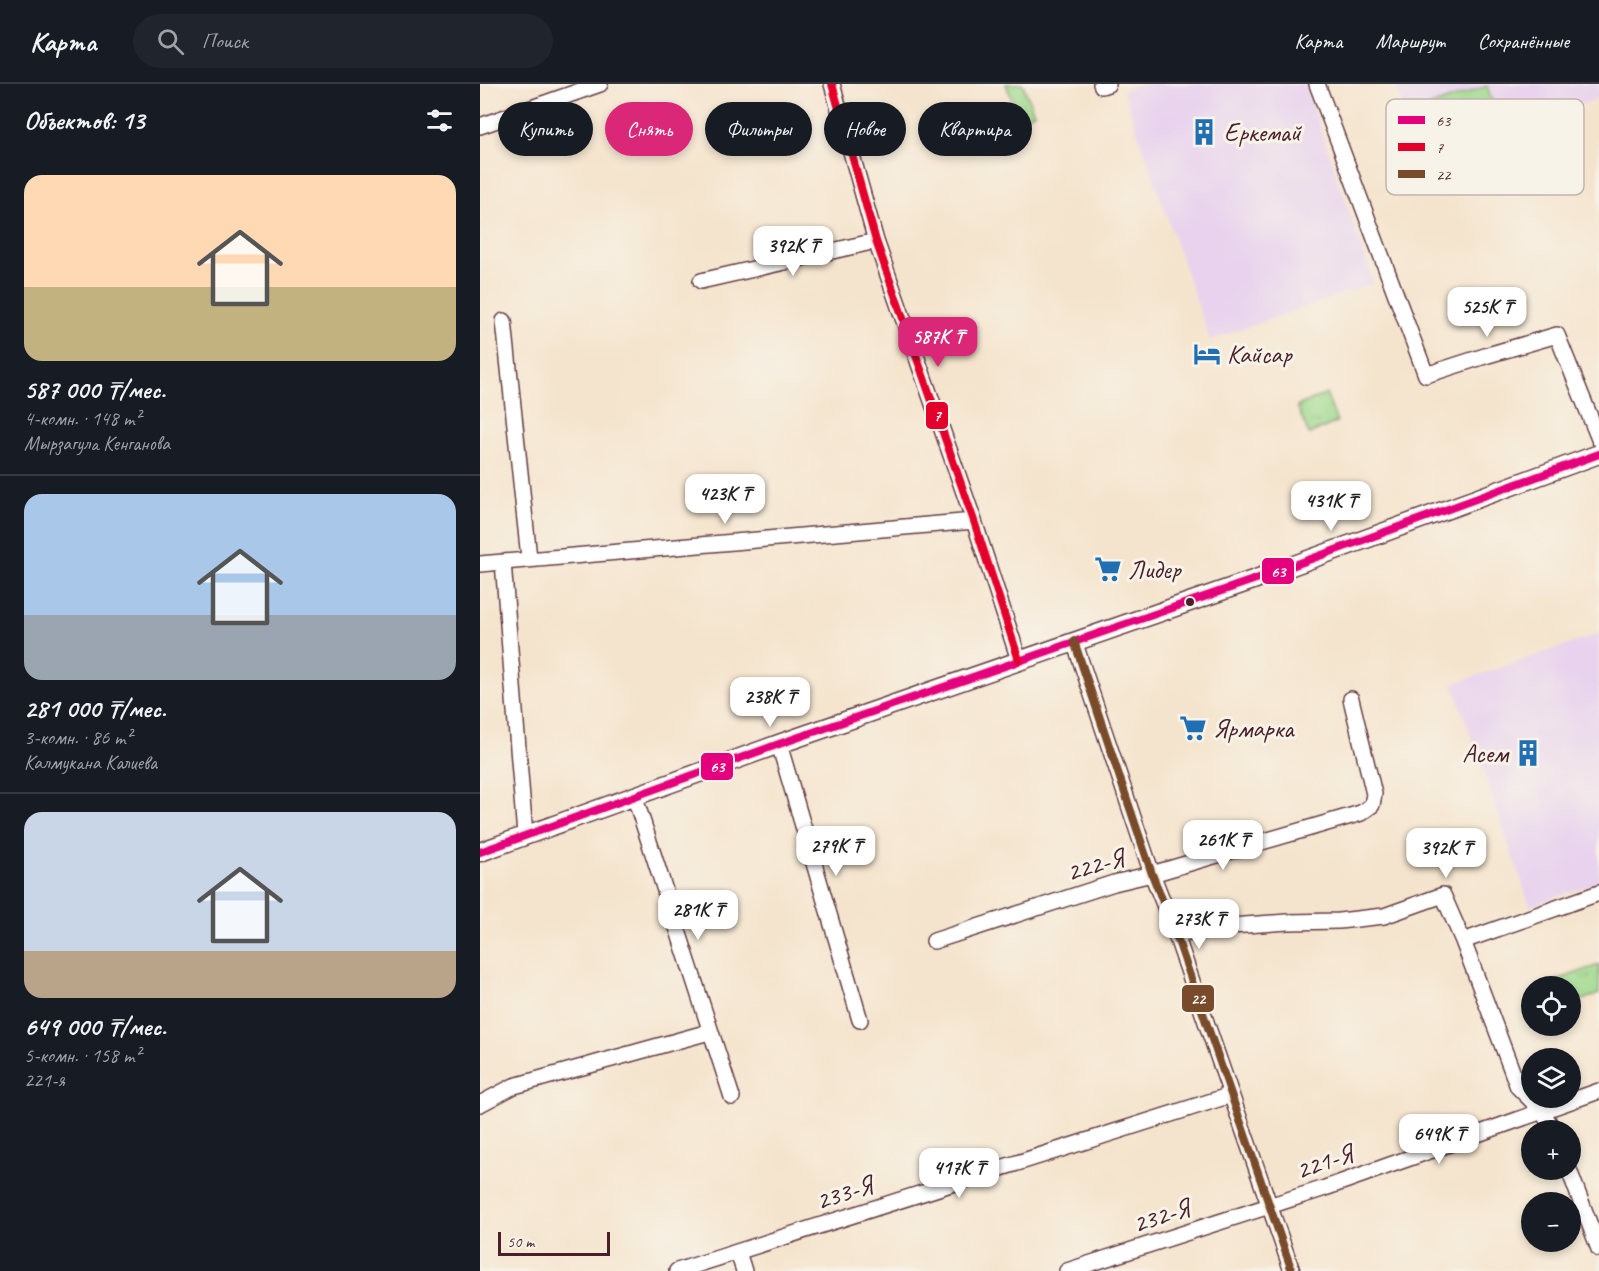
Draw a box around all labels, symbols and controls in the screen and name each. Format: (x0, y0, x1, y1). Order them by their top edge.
search box (133, 14, 553, 68)
text: Карта (30, 24, 97, 59)
icon: search (154, 25, 187, 58)
text: Поиск (202, 27, 248, 55)
text: Карта (1294, 28, 1343, 54)
text: Маршрут (1376, 28, 1445, 54)
text: Сохранённые (1478, 28, 1569, 54)
legend (1386, 99, 1584, 195)
chip: Купить (498, 102, 593, 156)
chip: Снять (605, 102, 693, 156)
chip: Фильтры (705, 102, 812, 156)
chip: Новое (824, 102, 906, 156)
chip: Квартира (918, 102, 1032, 156)
text: Объектов: 13 (24, 104, 144, 137)
icon: filters (423, 104, 456, 137)
text: 63 (1436, 111, 1452, 131)
place label: Еркемай (1224, 116, 1303, 149)
building icon: Еркемай (1189, 117, 1219, 147)
text: 7 (1436, 138, 1444, 158)
text: 22 (1436, 165, 1452, 185)
icon: home (186, 214, 294, 322)
pin: 392K ₸ (744, 226, 842, 277)
text: 392K ₸ (767, 233, 819, 258)
pin: 525K ₸ (1438, 287, 1536, 338)
text: 525K ₸ (1461, 294, 1513, 319)
pin: 587K ₸ (889, 317, 987, 368)
text: 587K ₸ (912, 324, 964, 349)
place label: Кайсар (1227, 338, 1294, 371)
hotel icon: Кайсар (1192, 339, 1222, 369)
text: 587 000 ₸/мес. (24, 373, 165, 406)
line badge: 7 (925, 401, 949, 430)
text: 4-комн. · 148 m² (24, 406, 141, 431)
text: 7 (933, 406, 942, 426)
text: Мырзагула Кенганова (24, 431, 170, 456)
pin: 423K ₸ (676, 474, 774, 525)
text: 423K ₸ (699, 481, 751, 506)
pin: 431K ₸ (1282, 481, 1380, 532)
text: 431K ₸ (1305, 488, 1357, 513)
icon: home (186, 533, 294, 641)
place label: Лидер (1128, 553, 1183, 586)
supermarket icon: Лидер (1093, 554, 1123, 584)
line badge: 63 (1261, 557, 1295, 585)
text: 63 (1271, 562, 1287, 582)
unlabelled marker (1184, 596, 1196, 608)
pin: 238K ₸ (721, 677, 819, 728)
text: 238K ₸ (744, 684, 796, 709)
text: 281 000 ₸/мес. (24, 692, 166, 725)
place label: Ярмарка (1213, 712, 1295, 745)
supermarket icon: Ярмарка (1178, 713, 1208, 743)
text: 3-комн. · 86 m² (24, 725, 132, 750)
place label: Асем (1462, 737, 1510, 770)
building icon: Асем (1513, 738, 1543, 768)
text: Калмукана Калиева (24, 750, 157, 775)
line badge: 63 (700, 752, 734, 781)
text: 63 (710, 757, 726, 777)
pin: 261K ₸ (1174, 820, 1272, 871)
pin: 279K ₸ (787, 826, 885, 877)
text: 261K ₸ (1197, 827, 1249, 852)
pin: 392K ₸ (1397, 828, 1495, 879)
text: 279K ₸ (810, 833, 862, 858)
text: 392K ₸ (1420, 835, 1472, 860)
street label: 222-Я (1063, 840, 1131, 889)
icon: home (186, 851, 294, 959)
pin: 281K ₸ (649, 890, 747, 941)
text: 281K ₸ (672, 897, 724, 922)
pin: 273K ₸ (1150, 899, 1248, 950)
text: 273K ₸ (1173, 906, 1225, 931)
map controls (1521, 976, 1581, 1252)
button: locate (1521, 976, 1581, 1036)
line badge: 22 (1181, 984, 1215, 1013)
text: 22 (1191, 989, 1207, 1009)
text: 649 000 ₸/мес. (24, 1010, 166, 1043)
text: 5-комн. · 158 m² (24, 1043, 141, 1068)
button: layers (1521, 1048, 1581, 1108)
text: 221-я (24, 1068, 65, 1093)
pin: 649K ₸ (1390, 1114, 1488, 1165)
button: + (1521, 1120, 1581, 1180)
text: 649K ₸ (1413, 1121, 1465, 1146)
street label: 221-Я (1291, 1136, 1360, 1187)
pin: 417K ₸ (910, 1148, 1008, 1199)
text: 417K ₸ (933, 1155, 985, 1180)
street label: 233-Я (811, 1167, 880, 1218)
street label: 232-Я (1128, 1190, 1197, 1241)
button: − (1521, 1192, 1581, 1252)
scale bar (498, 1229, 610, 1256)
text: 50 m (507, 1232, 534, 1252)

